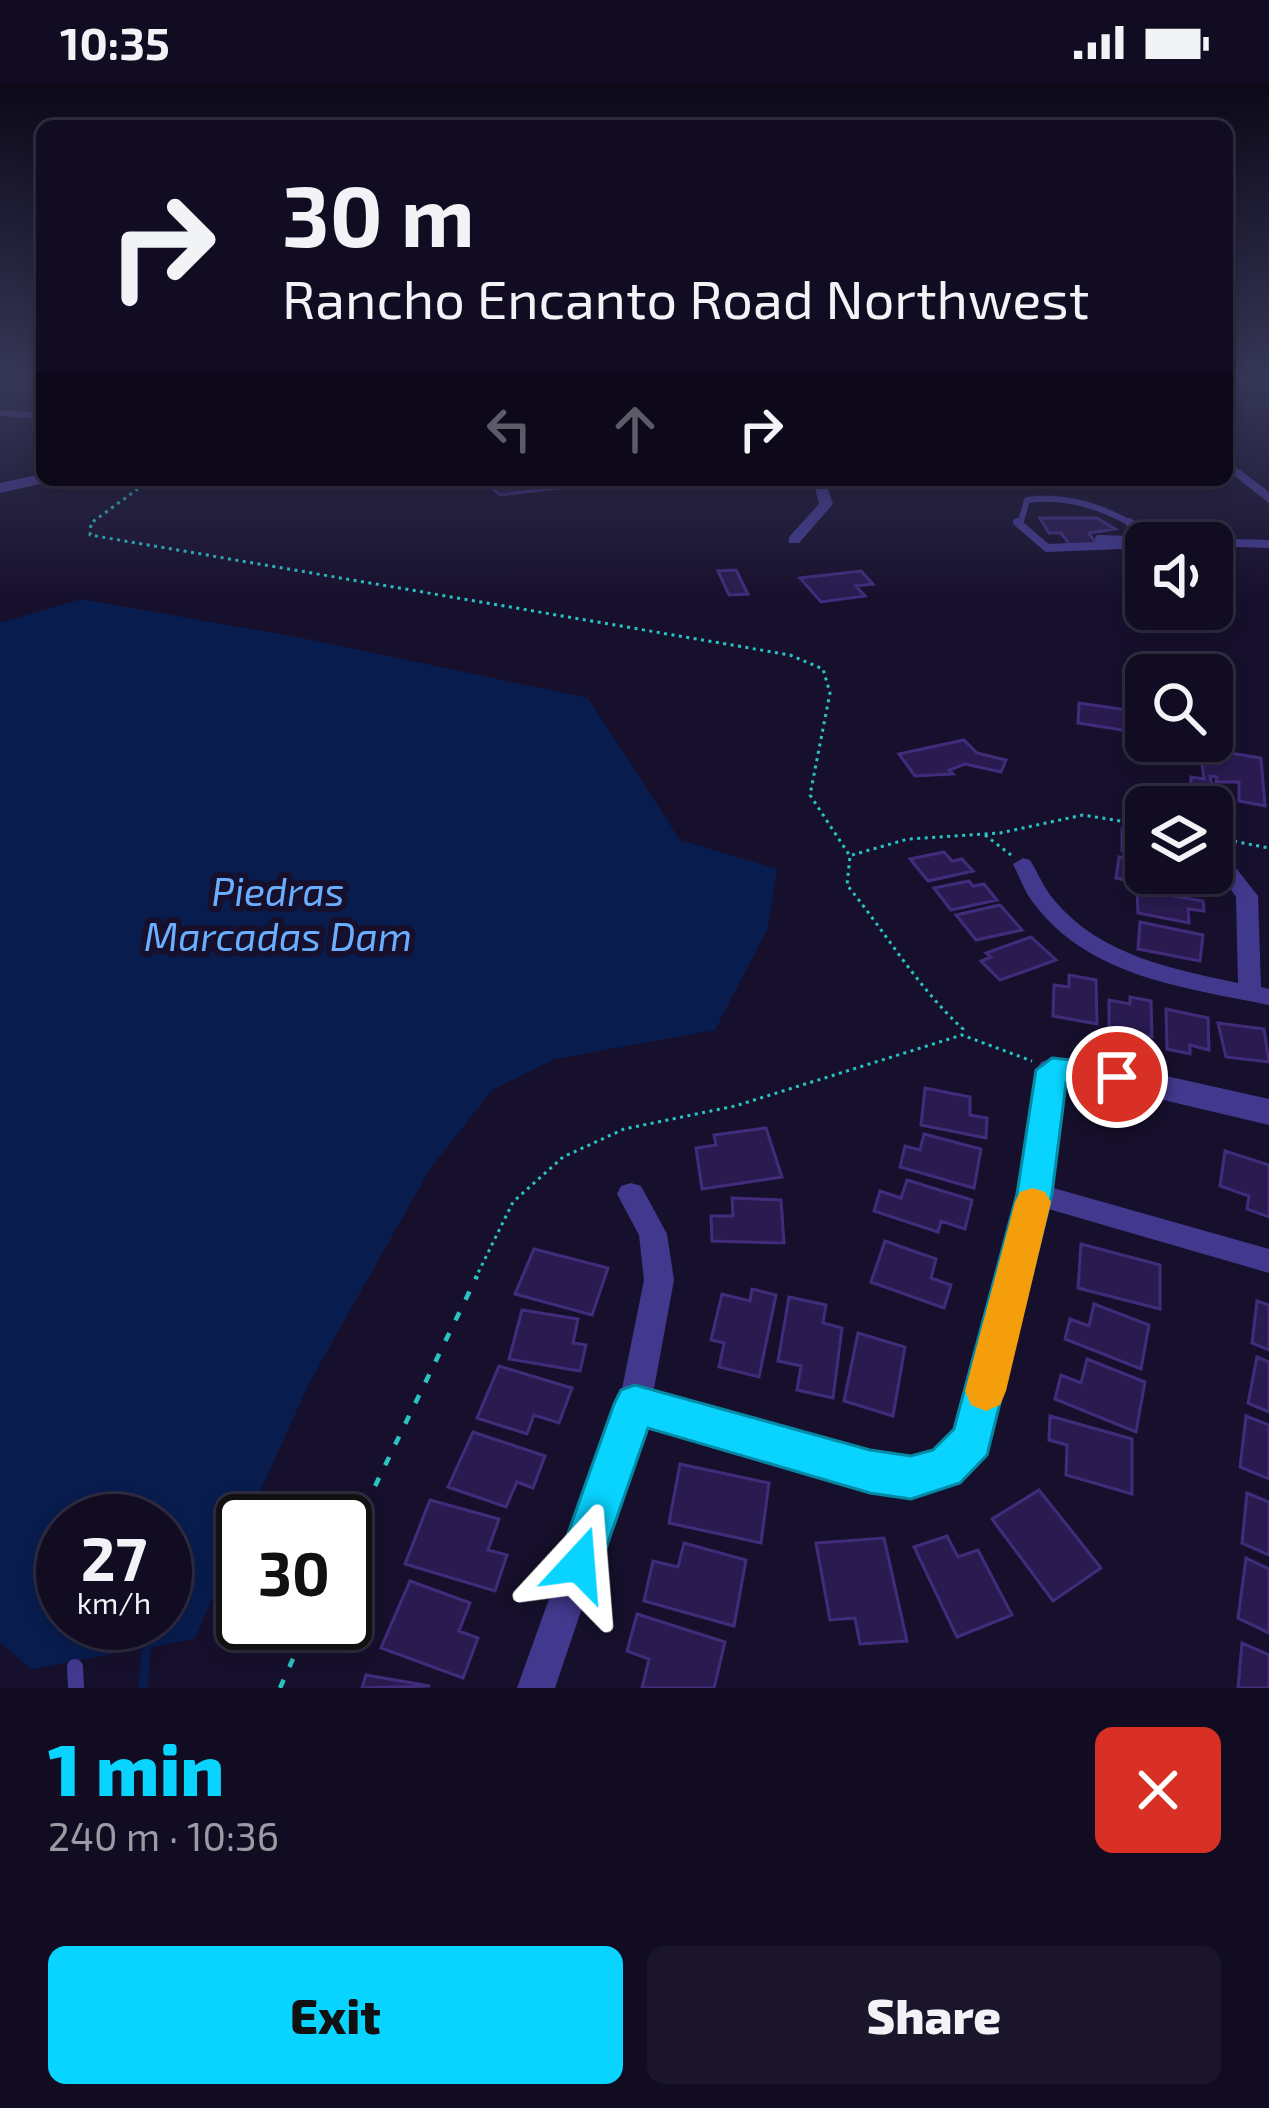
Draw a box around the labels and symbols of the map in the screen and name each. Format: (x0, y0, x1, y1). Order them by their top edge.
water label: Piedras Marcadas Dam (144, 867, 412, 959)
pin (1066, 1026, 1168, 1128)
speed limit sign: 30 (216, 1494, 372, 1650)
position arrow (516, 1501, 642, 1627)

